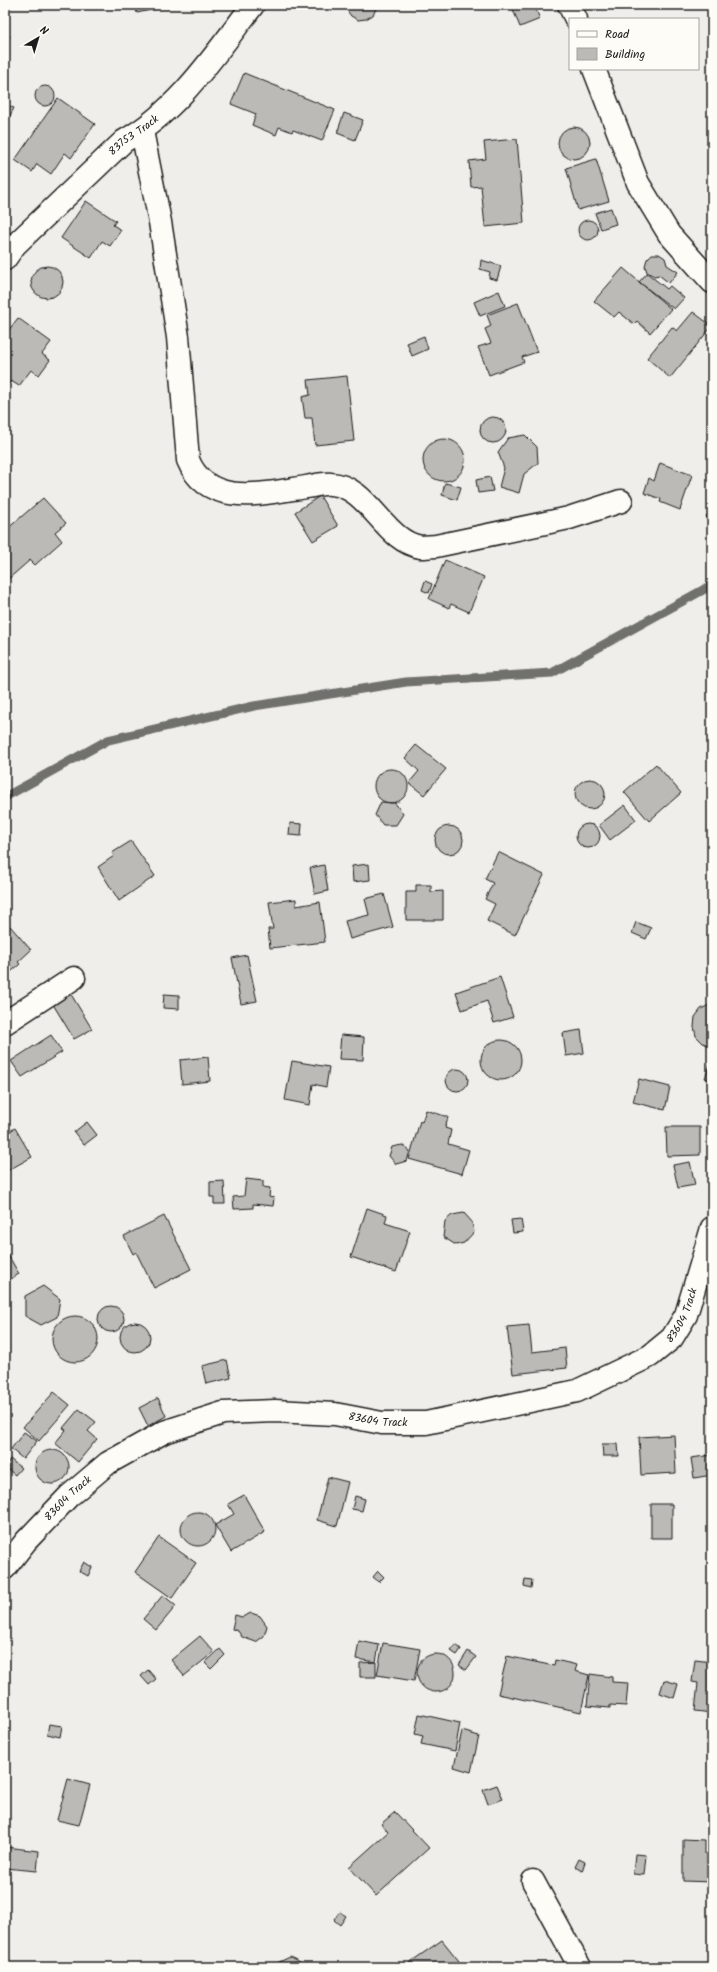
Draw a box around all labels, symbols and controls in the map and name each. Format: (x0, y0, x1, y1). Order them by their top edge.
north arrow (18, 18, 58, 58)
legend (569, 18, 699, 70)
text: N (35, 22, 52, 40)
text: Road (605, 25, 630, 44)
text: Building (605, 45, 645, 64)
street label: 83753 Track (104, 110, 164, 160)
street label: 83604 Track (662, 1285, 703, 1348)
street label: 83604 Track (347, 1408, 408, 1432)
street label: 83604 Track (40, 1471, 96, 1526)

